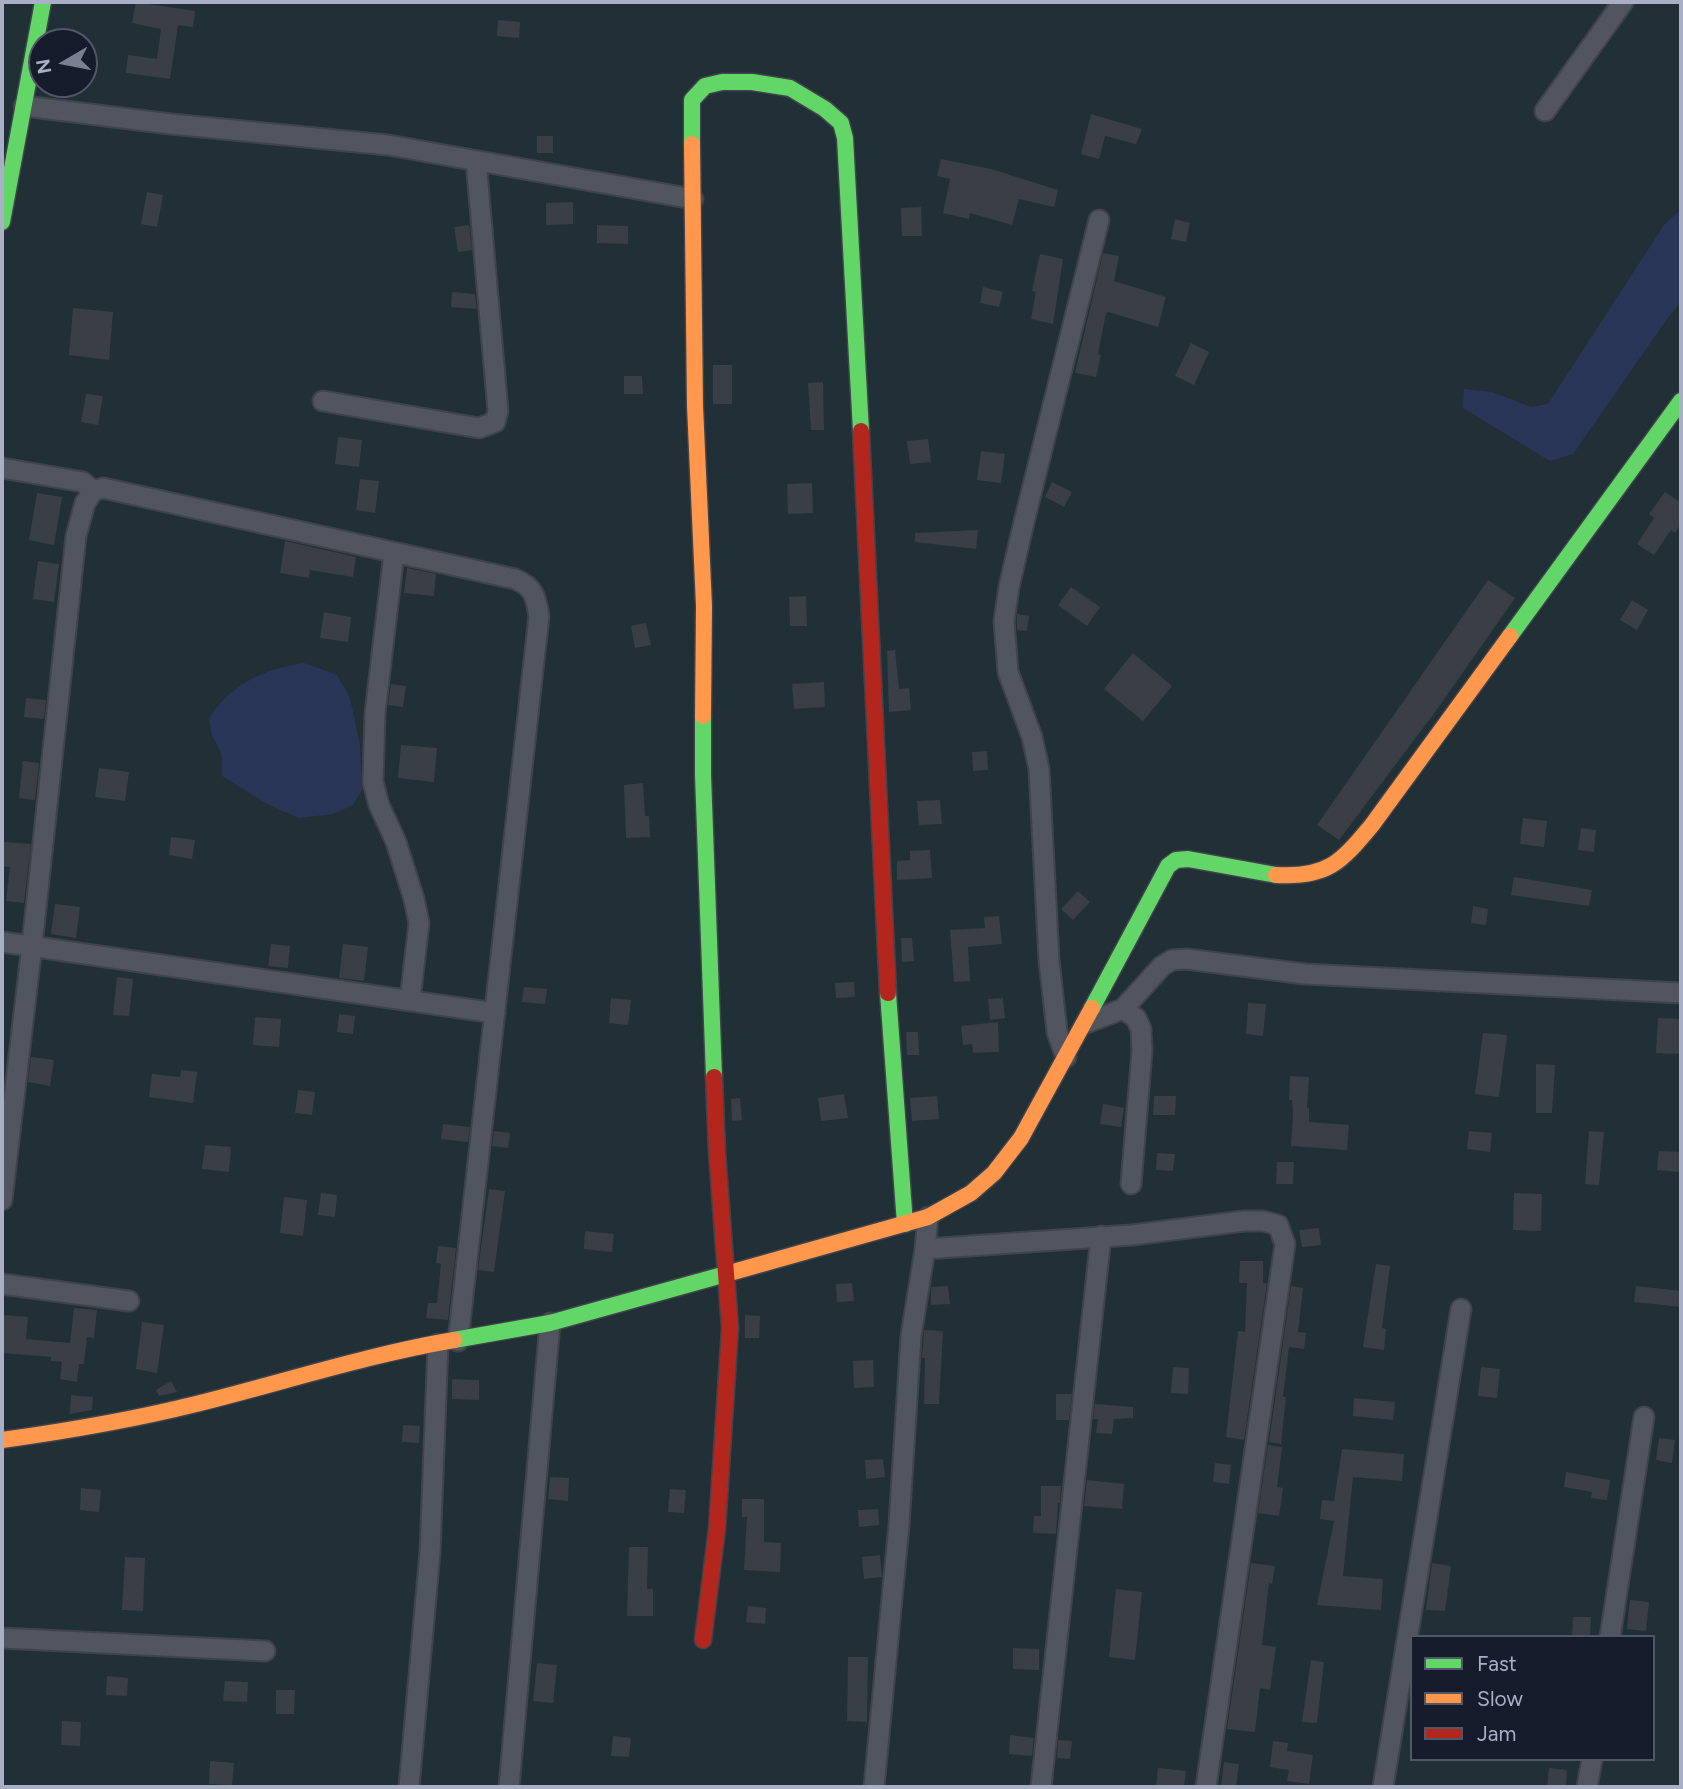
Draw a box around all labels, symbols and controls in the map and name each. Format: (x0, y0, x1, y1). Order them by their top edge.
north arrow (28, 28, 98, 98)
text: N (31, 57, 56, 76)
legend (1410, 1635, 1655, 1761)
text: Fast (1477, 1651, 1517, 1676)
text: Slow (1477, 1686, 1523, 1711)
text: Jam (1477, 1721, 1516, 1746)

